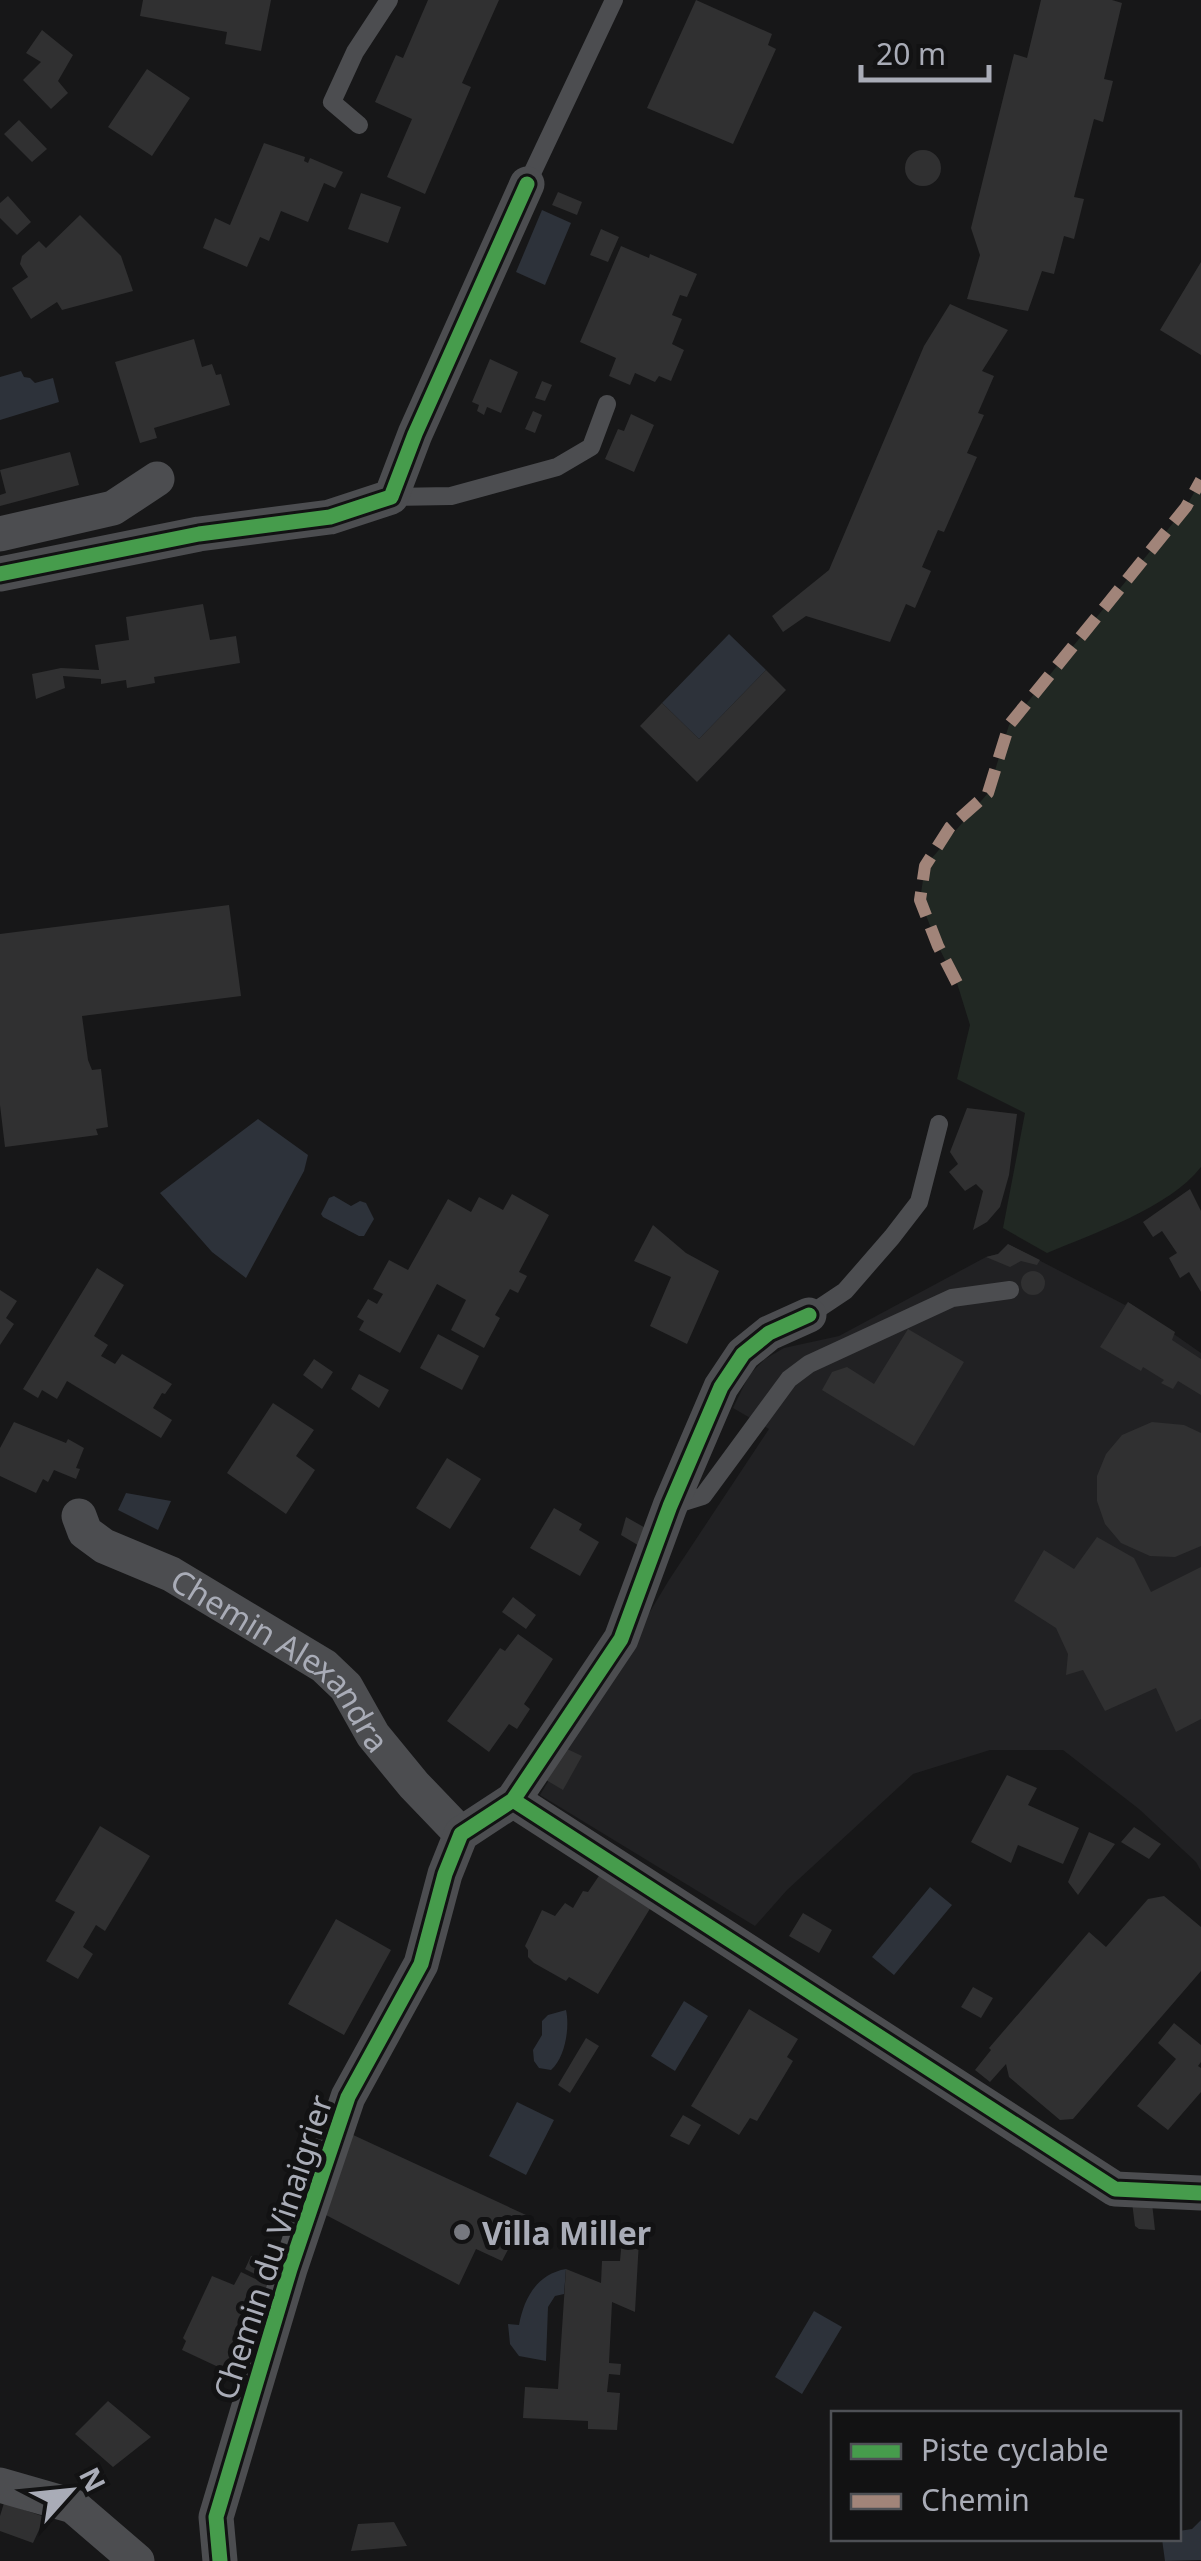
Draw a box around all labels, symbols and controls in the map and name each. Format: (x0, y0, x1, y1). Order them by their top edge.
scale bar (861, 20, 988, 82)
text: 20 m (876, 33, 946, 74)
street label: Chemin Alexandra (163, 1558, 399, 1761)
street label: Chemin du Vinaigrier (202, 2089, 342, 2405)
place label: Villa Miller (482, 2211, 651, 2254)
marker: Villa Miller (451, 2221, 473, 2243)
legend (831, 2411, 1181, 2541)
text: Piste cyclable (921, 2429, 1109, 2470)
north arrow (20, 2441, 120, 2541)
text: N (71, 2460, 115, 2498)
text: Chemin (921, 2479, 1030, 2520)

